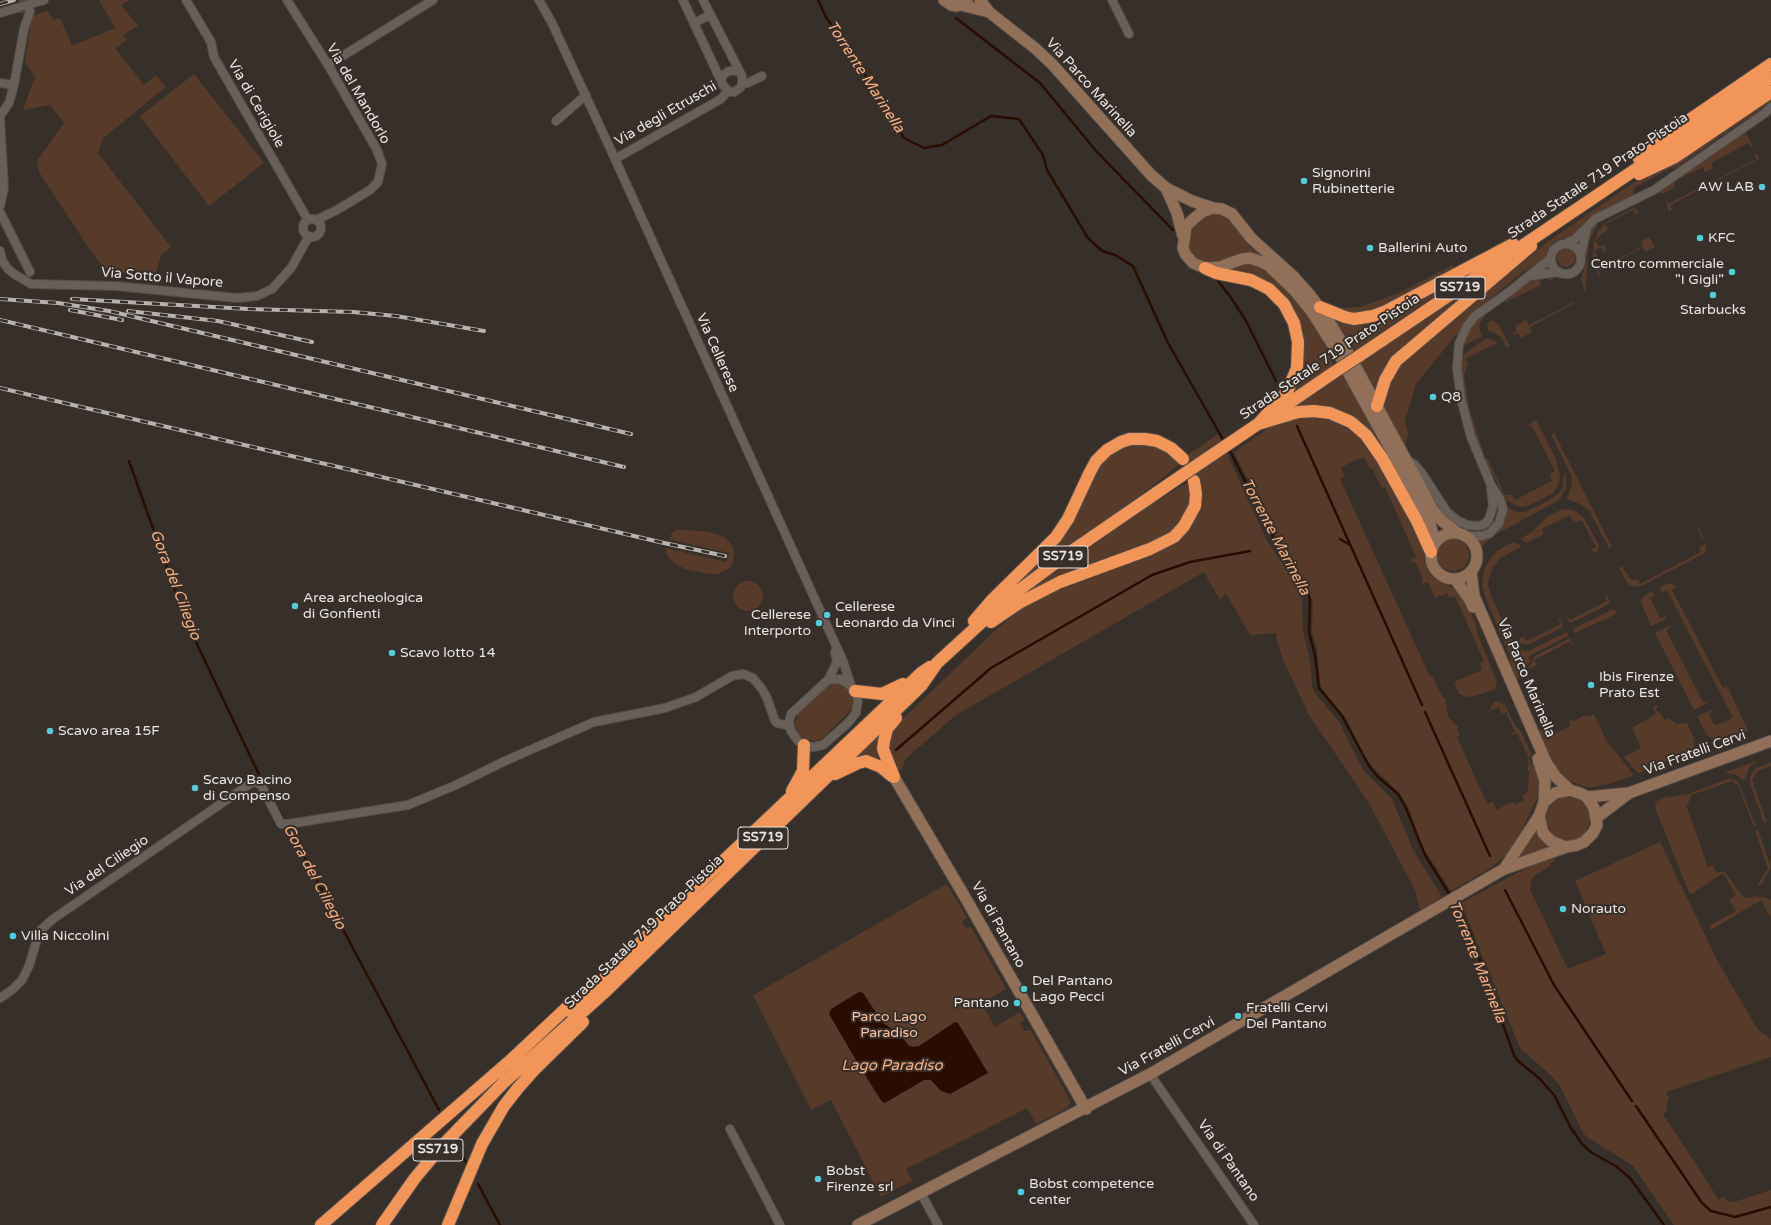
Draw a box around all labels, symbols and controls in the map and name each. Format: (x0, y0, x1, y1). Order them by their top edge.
water label: Torrente Marinella (822, 18, 908, 136)
street label: Via Parco Marinella (1042, 35, 1140, 141)
street label: Via del Mandorlo (322, 41, 394, 147)
street label: Via di Cerigiole (224, 57, 288, 151)
street label: Via degli Etruschi (612, 78, 720, 150)
street label: Strada Statale 719 Prato-Pistoia (1505, 109, 1691, 243)
place label: Signorini Rubinetterie (1312, 165, 1395, 198)
marker: Signorini Rubinetterie (1299, 176, 1309, 186)
place label: AW LAB (1698, 179, 1754, 195)
marker: AW LAB (1757, 182, 1767, 192)
place label: KFC (1708, 230, 1735, 246)
marker: KFC (1695, 233, 1705, 243)
place label: Ballerini Auto (1378, 240, 1468, 256)
marker: Ballerini Auto (1365, 243, 1375, 253)
place label: Centro commerciale "I Gigli" (1591, 256, 1724, 288)
street label: Via Sotto il Vapore (100, 264, 224, 292)
marker: Centro commerciale "I Gigli" (1727, 267, 1737, 277)
road number: SS719 (1435, 277, 1485, 299)
street label: Strada Statale 719 Prato-Pistoia (1237, 290, 1423, 424)
marker: Starbucks (1708, 290, 1718, 300)
place label: Starbucks (1680, 302, 1746, 318)
street label: Via Cellerese (692, 311, 742, 395)
place label: Q8 (1441, 389, 1461, 405)
marker: Q8 (1428, 392, 1438, 402)
water label: Torrente Marinella (1237, 475, 1313, 599)
water label: Gora del Ciliegio (146, 527, 204, 643)
road number: SS719 (1038, 546, 1088, 568)
place label: Area archeologica di Gonfienti (303, 590, 423, 622)
place label: Cellerese Leonardo da Vinci (835, 599, 955, 632)
marker: Area archeologica di Gonfienti (290, 601, 300, 611)
place label: Cellerese Interporto (744, 607, 811, 640)
marker: Cellerese Leonardo da Vinci (822, 610, 832, 620)
street label: Via Parco Marinella (1493, 616, 1559, 740)
marker: Cellerese Interporto (814, 618, 824, 628)
place label: Scavo lotto 14 (400, 645, 496, 661)
marker: Scavo lotto 14 (387, 648, 397, 658)
place label: Ibis Firenze Prato Est (1599, 669, 1674, 702)
marker: Ibis Firenze Prato Est (1586, 680, 1596, 690)
place label: Scavo area 15F (58, 723, 160, 739)
marker: Scavo area 15F (45, 726, 55, 736)
street label: Via Fratelli Cervi (1642, 727, 1748, 779)
place label: Scavo Bacino di Compenso (203, 772, 292, 804)
marker: Scavo Bacino di Compenso (190, 783, 200, 793)
water label: Gora del Ciliegio (279, 821, 349, 933)
road number: SS719 (738, 827, 788, 849)
street label: Via del Ciliegio (62, 832, 152, 900)
street label: Strada Statale 719 Prato-Pistoia (561, 852, 727, 1012)
street label: Via di Pantano (967, 879, 1029, 971)
water label: Torrente Marinella (1444, 898, 1510, 1026)
place label: Norauto (1571, 901, 1626, 917)
marker: Norauto (1558, 904, 1568, 914)
place label: Villa Niccolini (21, 928, 109, 944)
marker: Villa Niccolini (8, 931, 18, 941)
place label: Del Pantano Lago Pecci (1032, 973, 1113, 1006)
marker: Del Pantano Lago Pecci (1019, 984, 1029, 994)
place label: Pantano (953, 995, 1009, 1011)
marker: Pantano (1012, 998, 1022, 1008)
place label: Fratelli Cervi Del Pantano (1246, 1000, 1328, 1032)
park label: Parco Lago Paradiso (852, 1009, 926, 1042)
marker: Fratelli Cervi Del Pantano (1233, 1011, 1243, 1021)
street label: Via Fratelli Cervi (1116, 1014, 1218, 1080)
water label: Lago Paradiso (841, 1057, 943, 1075)
street label: Via di Pantano (1194, 1117, 1262, 1205)
road number: SS719 (413, 1139, 463, 1161)
place label: Bobst Firenze srl (826, 1163, 894, 1196)
marker: Bobst Firenze srl (813, 1174, 823, 1184)
place label: Bobst competence center (1029, 1176, 1154, 1208)
marker: Bobst competence center (1016, 1187, 1026, 1197)

